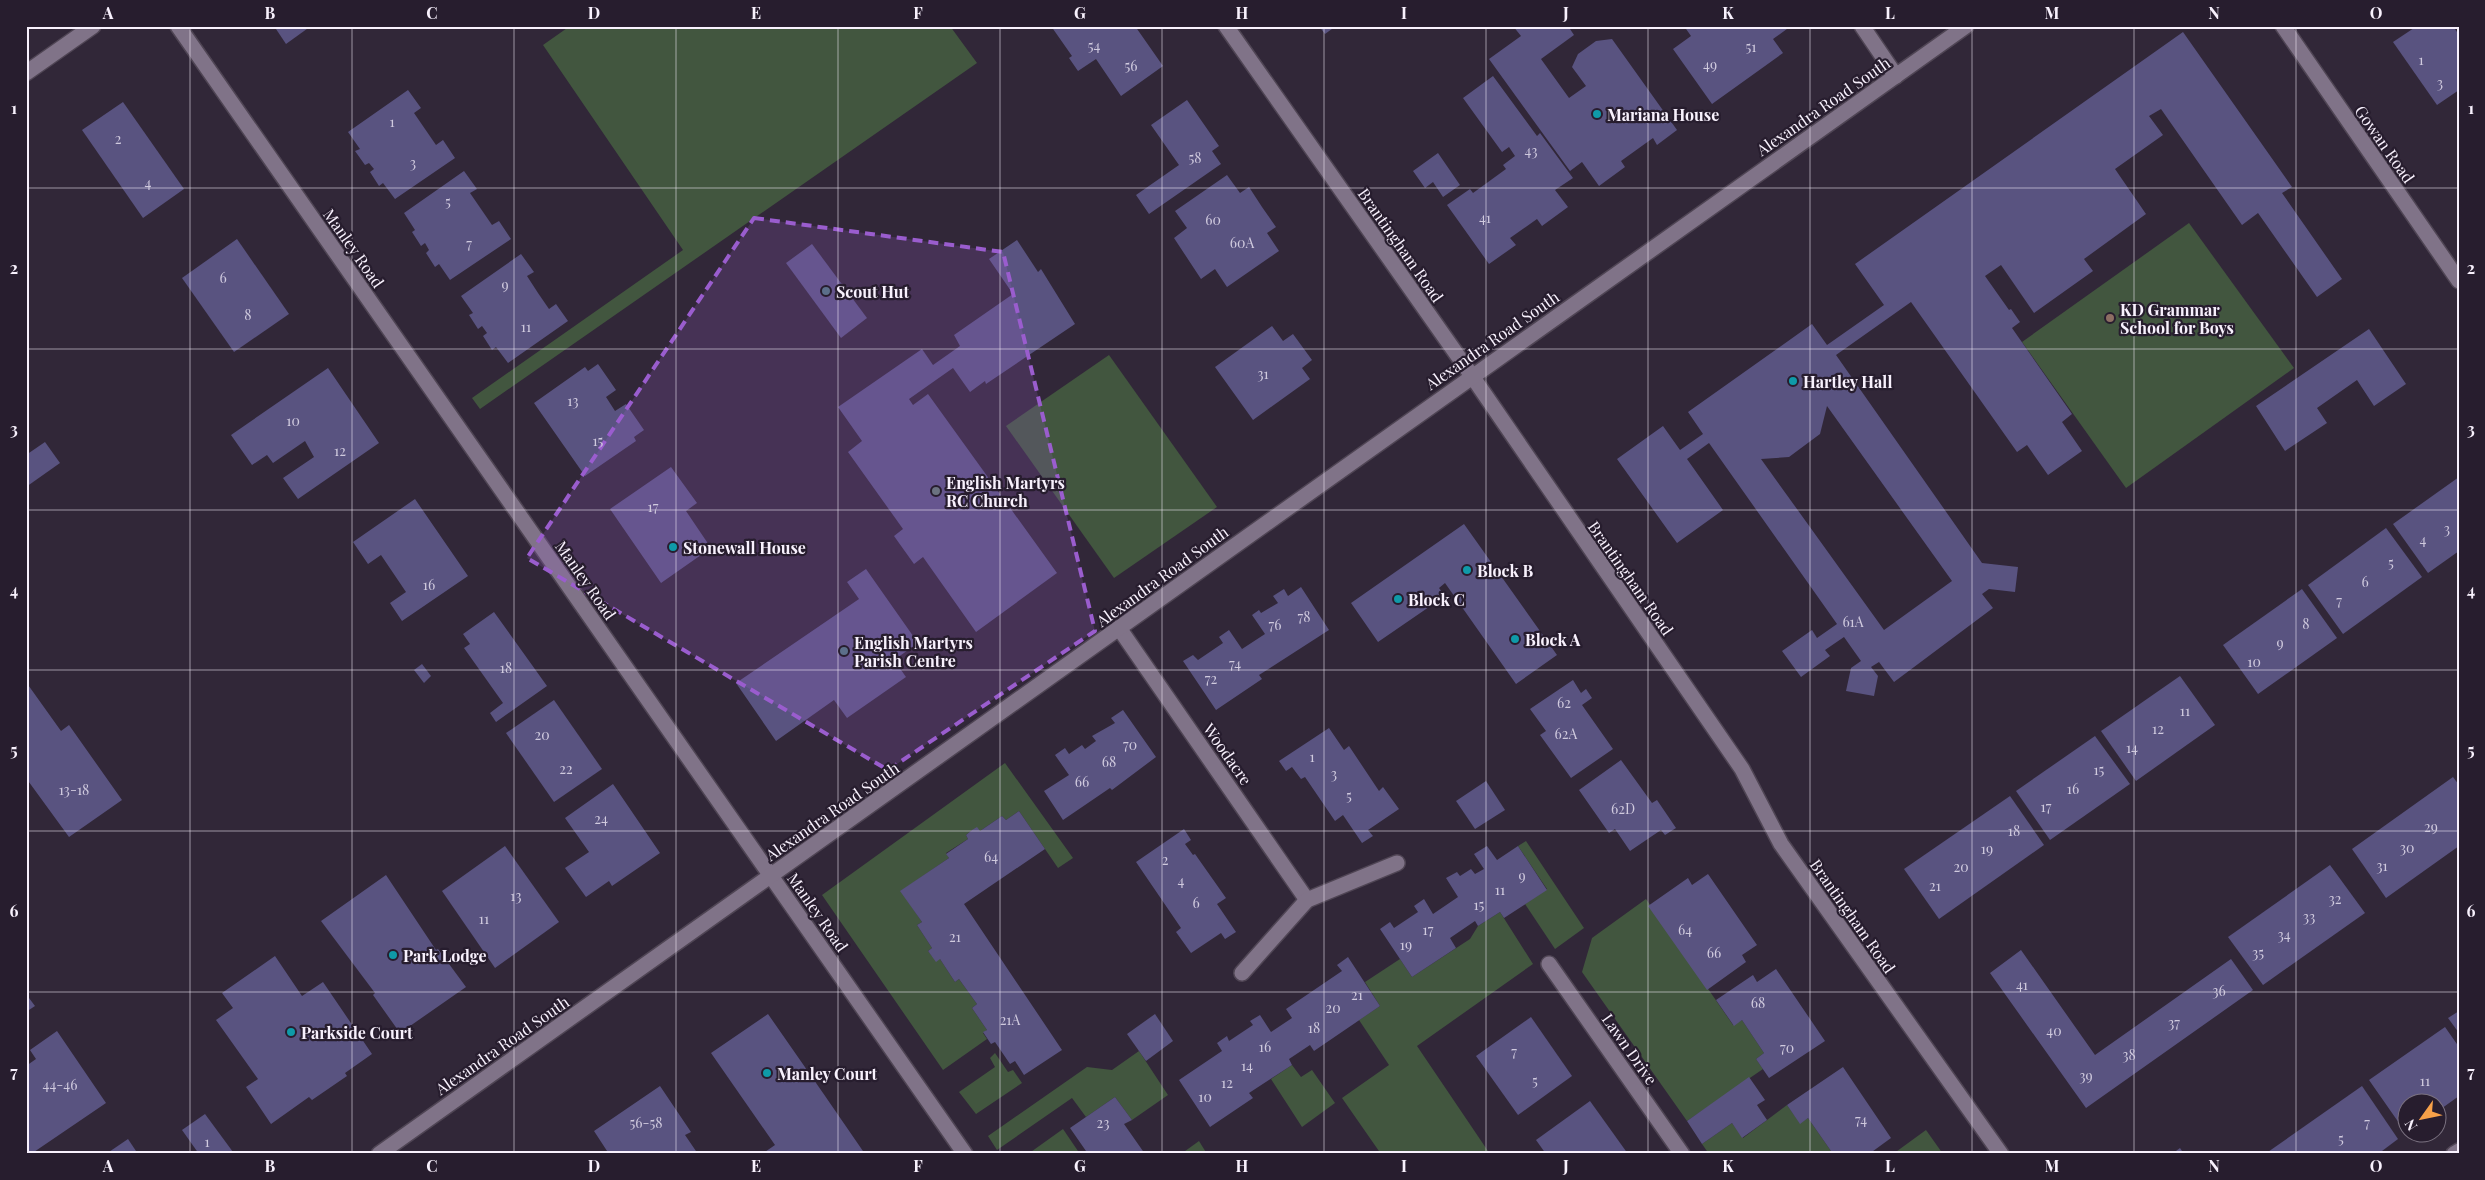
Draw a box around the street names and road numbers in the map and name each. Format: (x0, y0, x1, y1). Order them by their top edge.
street label: Alexandra Road South (1751, 52, 1894, 161)
street label: Gowan Road (2351, 101, 2419, 187)
street label: Brantingham Road (1354, 184, 1448, 306)
street label: Manley Road (319, 204, 389, 292)
street label: Alexandra Road South (1420, 286, 1563, 395)
street label: Brantingham Road (1584, 517, 1678, 639)
street label: Alexandra Road South (1091, 521, 1233, 632)
street label: Manley Road (551, 536, 621, 624)
street label: Woodacre (1199, 718, 1257, 789)
street label: Alexandra Road South (760, 757, 903, 866)
street label: Brantingham Road (1806, 855, 1900, 977)
street label: Manley Road (783, 868, 853, 956)
street label: Alexandra Road South (430, 991, 573, 1100)
street label: Lawn Drive (1598, 1009, 1662, 1089)

